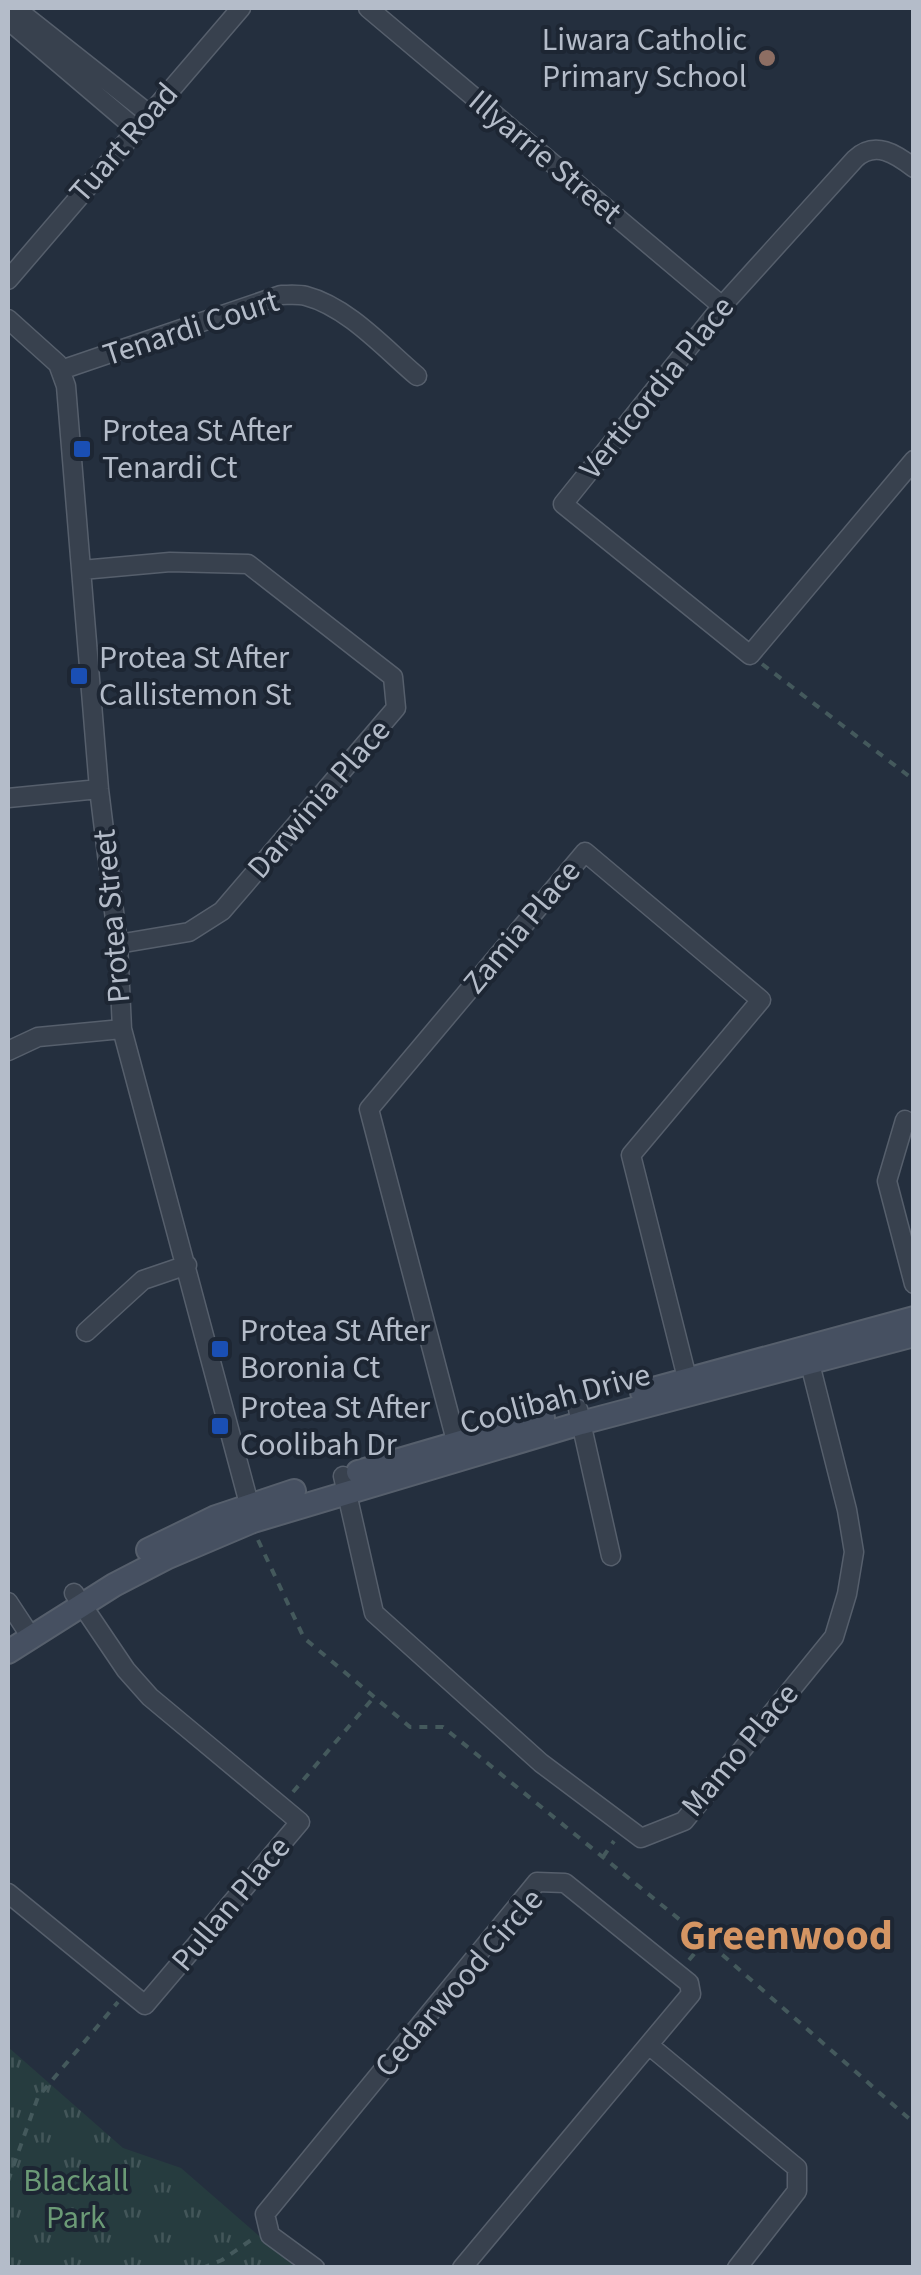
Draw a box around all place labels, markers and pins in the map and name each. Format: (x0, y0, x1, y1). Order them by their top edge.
place label: Liwara Catholic Primary School (542, 17, 747, 100)
marker: Liwara Catholic Primary School (756, 47, 778, 69)
place label: Protea St After Tenardi Ct (102, 408, 293, 491)
marker: Protea St After Tenardi Ct (71, 438, 93, 460)
place label: Protea St After Callistemon St (99, 635, 292, 718)
marker: Protea St After Callistemon St (68, 665, 90, 687)
place label: Protea St After Boronia Ct (240, 1308, 431, 1391)
marker: Protea St After Boronia Ct (209, 1338, 231, 1360)
place label: Protea St After Coolibah Dr (240, 1385, 431, 1468)
marker: Protea St After Coolibah Dr (209, 1415, 231, 1437)

